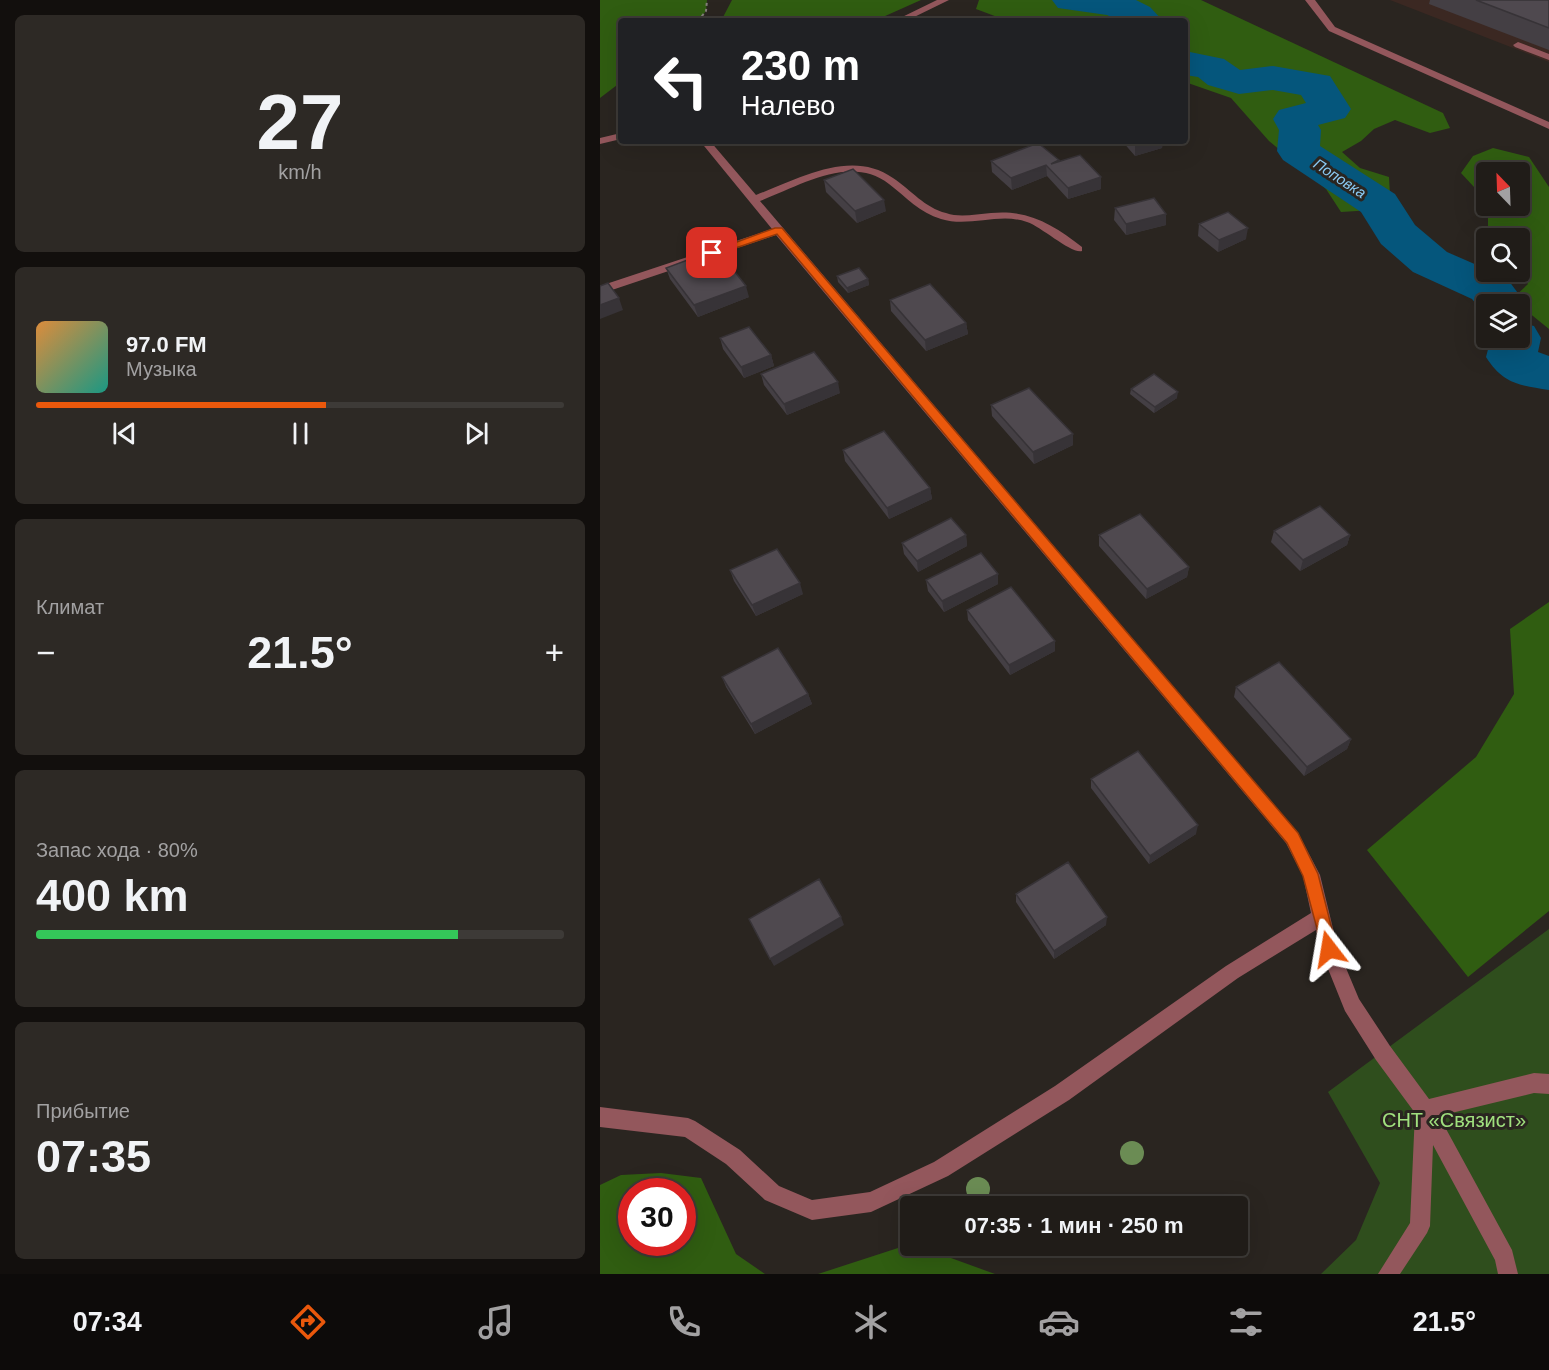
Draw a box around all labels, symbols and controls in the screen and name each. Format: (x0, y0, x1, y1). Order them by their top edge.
icon: left (642, 42, 720, 120)
text: 230 m (741, 42, 860, 89)
text: 27 (257, 78, 343, 166)
text: Налево (741, 91, 835, 121)
water label: Поповка (1311, 155, 1369, 201)
text: km/h (278, 161, 322, 183)
north arrow (1476, 162, 1530, 216)
map controls (1476, 162, 1530, 348)
pin (686, 227, 737, 278)
button: search (1476, 228, 1530, 282)
icon: arrive (695, 236, 728, 269)
button: layers (1476, 294, 1530, 348)
text: 97.0 FM (126, 332, 207, 357)
text: Музыка (126, 358, 197, 380)
icon: previous (108, 417, 141, 450)
icon: pause (284, 417, 317, 450)
icon: next (460, 417, 493, 450)
text: Климат (36, 596, 104, 618)
text: 21.5° (247, 627, 353, 678)
text: − (36, 634, 55, 671)
text: + (545, 634, 564, 671)
text: Запас хода · 80% (36, 839, 198, 861)
text: 400 km (36, 870, 189, 921)
position arrow (1297, 917, 1361, 981)
text: Прибытие (36, 1100, 130, 1122)
park label: СНТ «Связист» (1382, 1109, 1526, 1131)
text: 07:35 (36, 1131, 151, 1182)
speed limit sign: 30 (618, 1178, 696, 1256)
text: 07:35 · 1 мин · 250 m (964, 1213, 1184, 1238)
icon: directions (287, 1301, 329, 1343)
icon: music (475, 1301, 517, 1343)
icon: phone (663, 1301, 705, 1343)
icon: climate (850, 1301, 892, 1343)
icon: car (1038, 1301, 1080, 1343)
icon: filters (1225, 1301, 1267, 1343)
text: 07:34 (73, 1307, 142, 1337)
text: 21.5° (1413, 1307, 1476, 1337)

